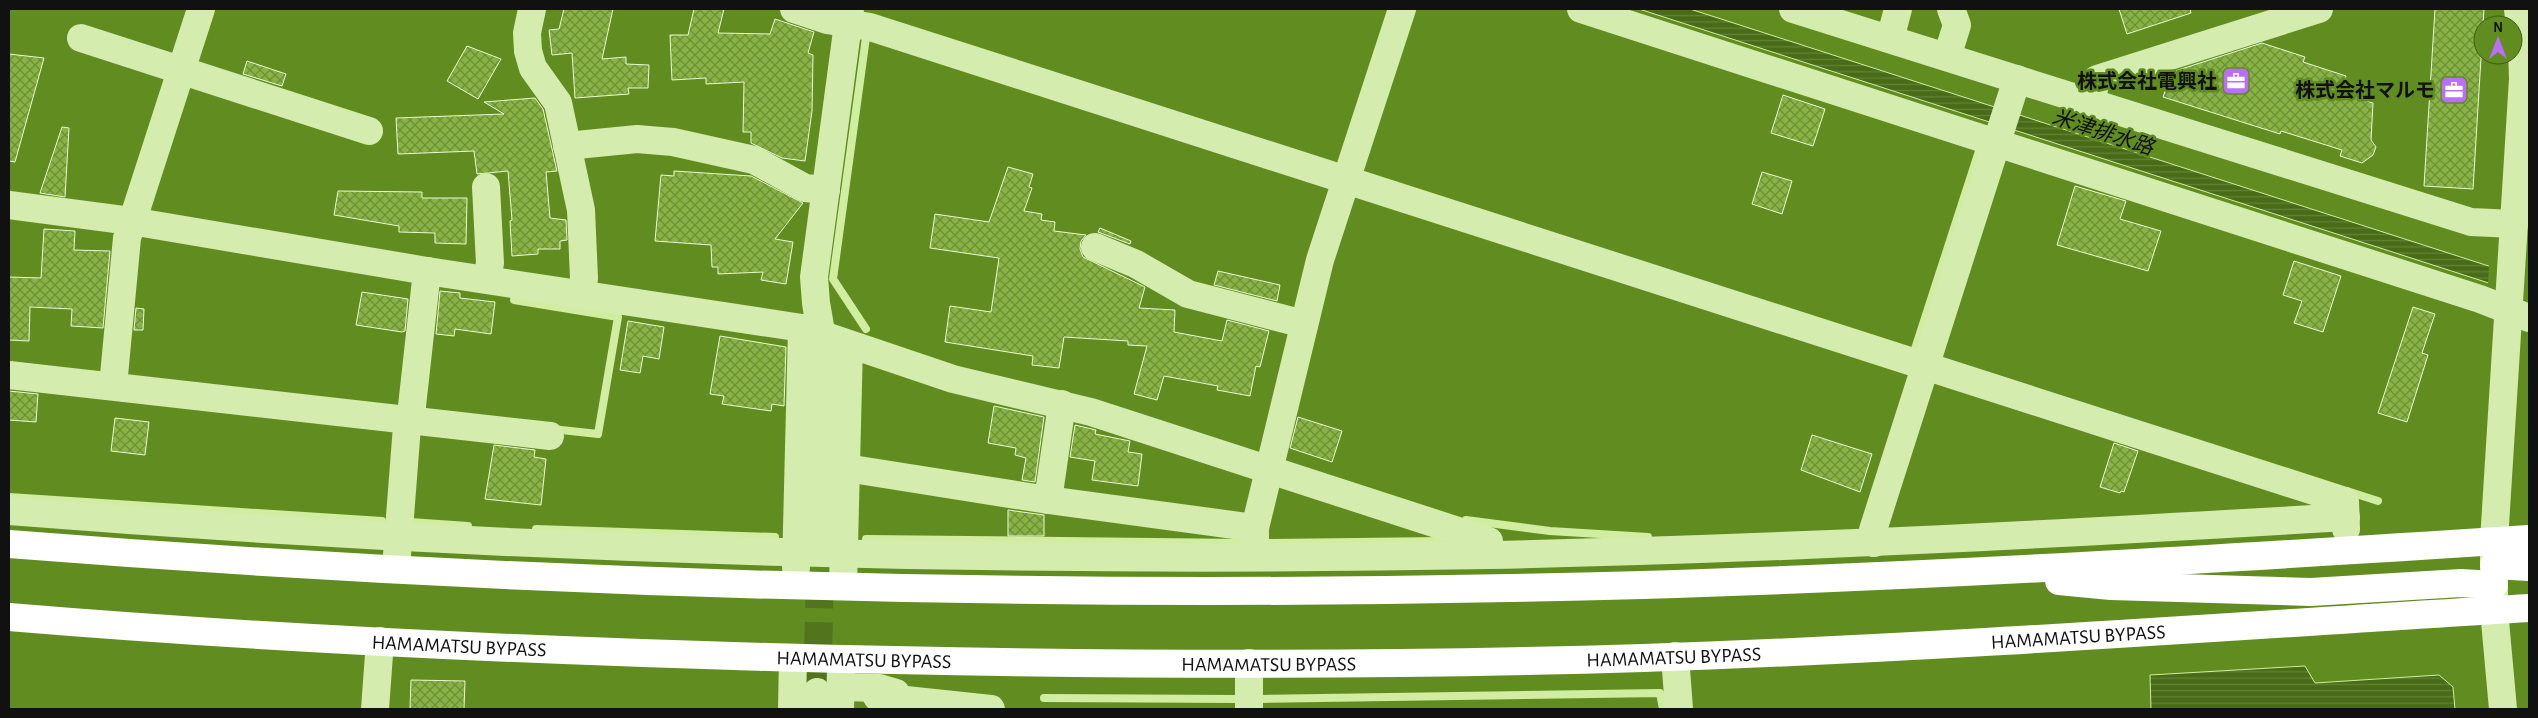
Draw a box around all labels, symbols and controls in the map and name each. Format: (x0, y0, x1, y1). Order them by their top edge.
north arrow (2473, 15, 2523, 65)
text: N (2493, 21, 2503, 35)
office icon: 株式会社電興社 (2221, 66, 2251, 96)
place label: 株式会社電興社 (2077, 70, 2217, 92)
office icon: 株式会社マルモ (2439, 75, 2469, 105)
place label: 株式会社マルモ (2295, 79, 2435, 101)
water label: 米津排水路 (2050, 105, 2158, 159)
street label: HAMAMATSU BYPASS (1990, 622, 2166, 653)
street label: HAMAMATSU BYPASS (371, 632, 547, 660)
street label: HAMAMATSU BYPASS (1586, 644, 1762, 671)
street label: HAMAMATSU BYPASS (776, 648, 951, 672)
street label: HAMAMATSU BYPASS (1181, 654, 1356, 675)

